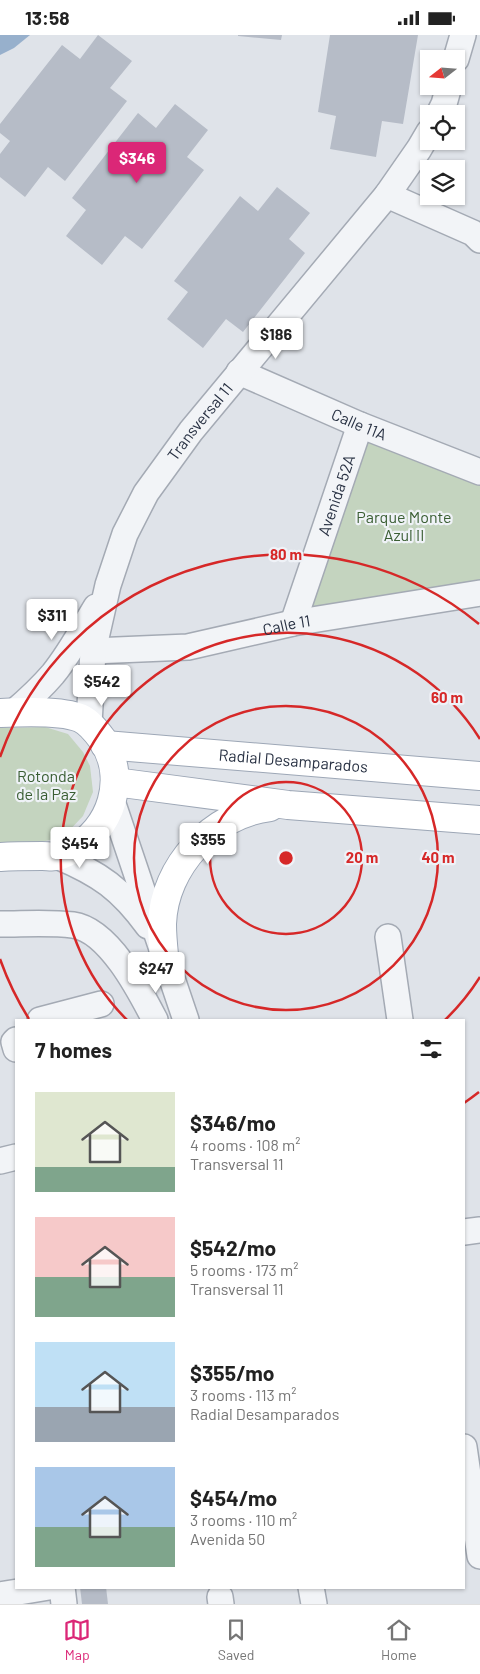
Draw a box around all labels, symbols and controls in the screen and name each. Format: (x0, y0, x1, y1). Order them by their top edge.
text: 13:58 (25, 6, 69, 29)
north arrow (420, 50, 465, 95)
map controls (420, 50, 465, 205)
button: locate (420, 105, 465, 150)
pin: $346 (107, 141, 167, 184)
text: $346 (119, 148, 155, 167)
button: layers (420, 160, 465, 205)
pin: $186 (246, 317, 306, 360)
text: $186 (260, 324, 292, 343)
street label: Transversal 11 (163, 379, 236, 464)
street label: Calle 11A (329, 404, 390, 444)
street label: Avenida 52A (313, 452, 358, 538)
park label: Parque Monte Azul II (356, 507, 452, 544)
text: 80 m (270, 545, 302, 563)
pin: $311 (22, 599, 82, 641)
text: $311 (37, 605, 67, 624)
street label: Calle 11 (261, 610, 312, 639)
pin: $542 (72, 665, 132, 707)
text: $542 (84, 671, 120, 690)
text: 60 m (431, 688, 463, 706)
street label: Radial Desamparados (218, 744, 369, 776)
park label: Rotonda de la Paz (16, 766, 76, 803)
pin: $355 (178, 823, 238, 865)
pin: $454 (50, 827, 110, 869)
text: $355 (190, 829, 226, 848)
text: $454 (61, 833, 99, 852)
text: 20 m (346, 848, 378, 866)
text: 40 m (421, 848, 455, 866)
centre of rings (277, 849, 295, 867)
pin: $247 (126, 951, 186, 994)
text: $247 (139, 958, 173, 977)
icon: filters (417, 1035, 445, 1063)
text: 7 homes (35, 1037, 112, 1062)
text: $346/mo (190, 1110, 276, 1135)
icon: home (75, 1112, 135, 1172)
text: 4 rooms · 108 m² (190, 1135, 301, 1154)
text: Transversal 11 (190, 1154, 284, 1173)
text: $542/mo (190, 1235, 276, 1260)
icon: home (75, 1237, 135, 1297)
text: 5 rooms · 173 m² (190, 1260, 298, 1279)
text: Transversal 11 (190, 1279, 284, 1298)
text: $355/mo (190, 1360, 274, 1385)
icon: home (75, 1362, 135, 1422)
text: 3 rooms · 113 m² (190, 1385, 296, 1404)
text: Radial Desamparados (190, 1404, 339, 1423)
text: $454/mo (190, 1485, 277, 1510)
icon: home (75, 1487, 135, 1547)
text: 3 rooms · 110 m² (190, 1510, 297, 1529)
text: Avenida 50 (190, 1529, 265, 1548)
tab: Map (63, 1616, 91, 1663)
tab: Saved (218, 1616, 255, 1663)
tab: Home (381, 1616, 417, 1663)

